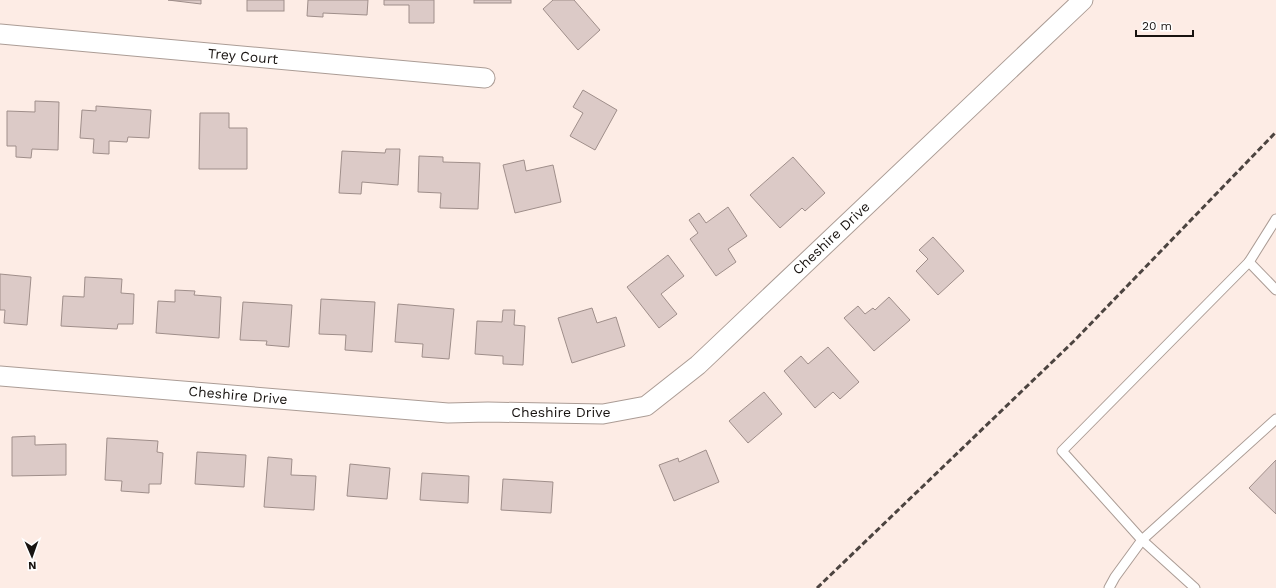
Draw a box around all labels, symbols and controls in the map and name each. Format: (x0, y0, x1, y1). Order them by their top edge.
scale bar (1136, 12, 1193, 38)
text: 20 m (1142, 19, 1172, 33)
street label: Trey Court (207, 45, 279, 67)
street label: Cheshire Drive (789, 198, 873, 278)
street label: Cheshire Drive (188, 383, 288, 407)
street label: Cheshire Drive (511, 404, 611, 420)
north arrow (12, 536, 52, 576)
text: N (28, 559, 37, 572)

